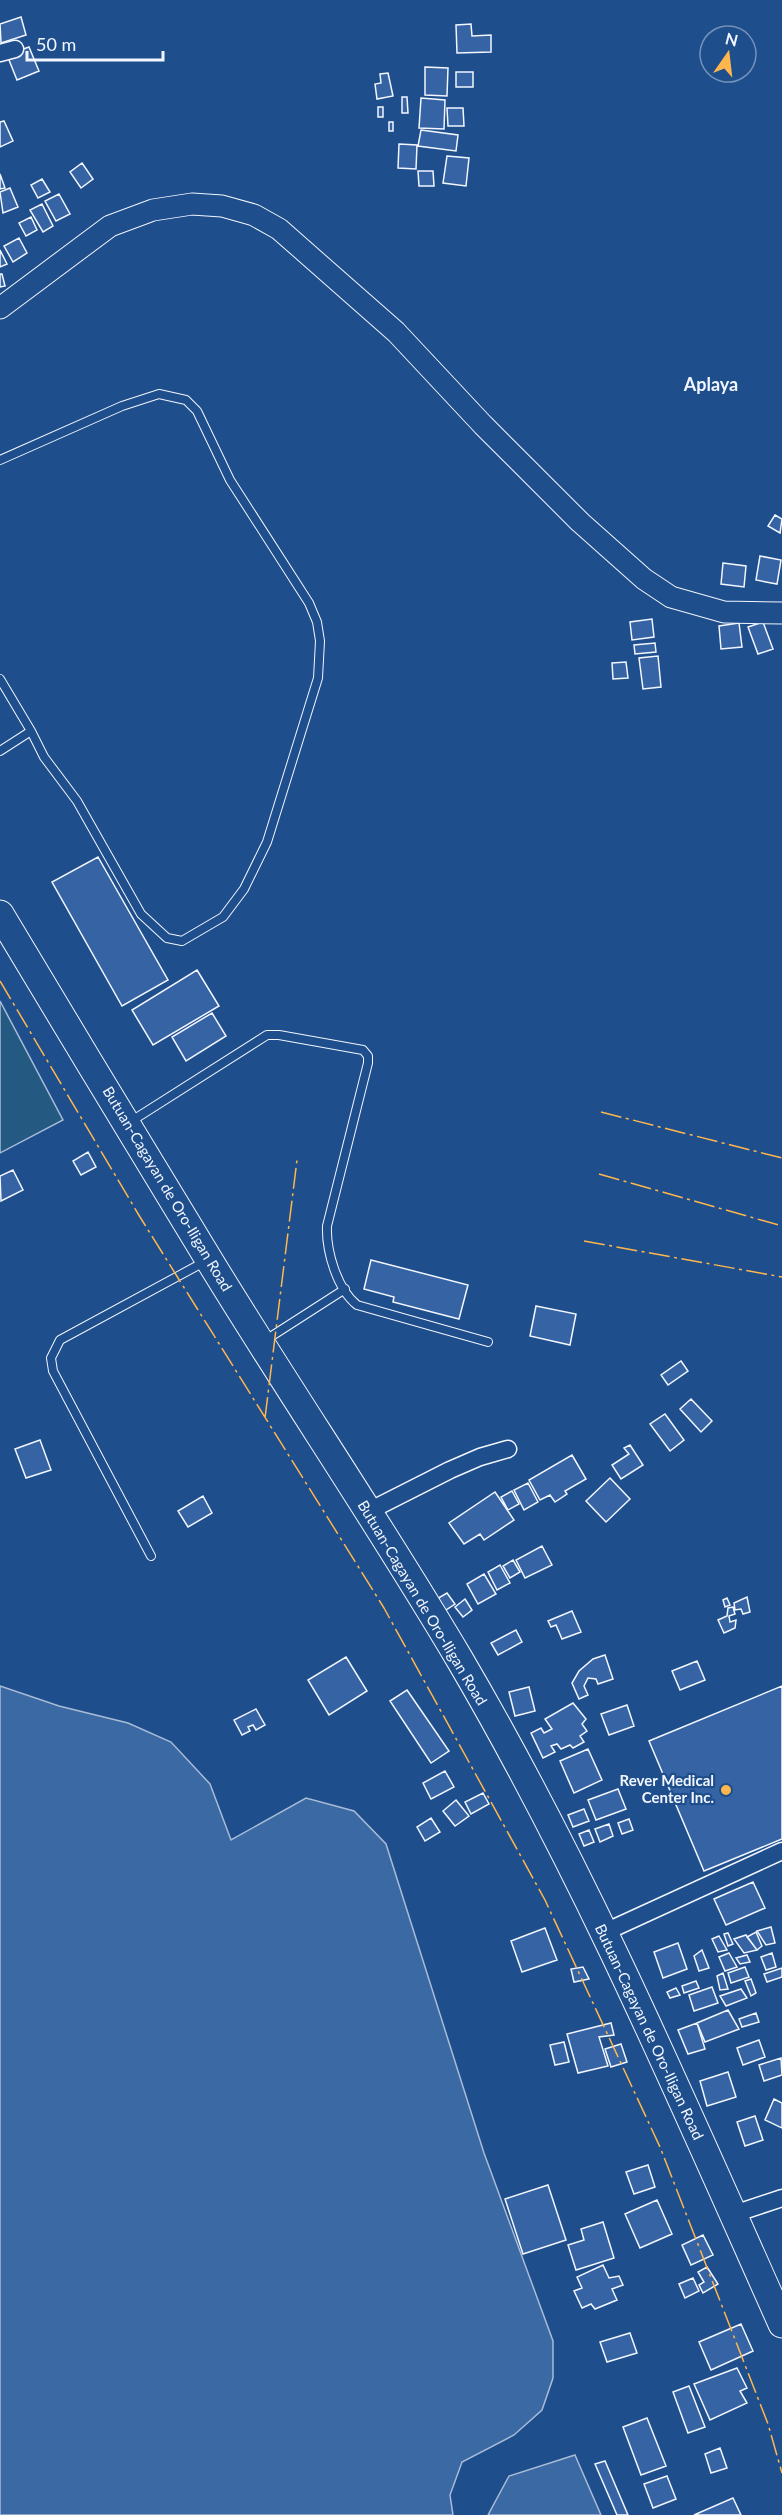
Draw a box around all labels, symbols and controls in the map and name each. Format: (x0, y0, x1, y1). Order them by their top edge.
scale bar (27, 24, 164, 62)
north arrow (698, 24, 758, 84)
text: N (723, 28, 740, 50)
text: 50 m (36, 33, 76, 55)
district label: Aplaya (683, 373, 738, 395)
street label: Butuan-Cagayan de Oro-Iligan Road (99, 1083, 236, 1294)
street label: Butuan-Cagayan de Oro-Iligan Road (354, 1497, 491, 1708)
place label: Rever Medical Center Inc. (620, 1771, 714, 1806)
marker: Rever Medical Center Inc. (719, 1783, 733, 1797)
street label: Butuan-Cagayan de Oro-Iligan Road (592, 1921, 708, 2142)

